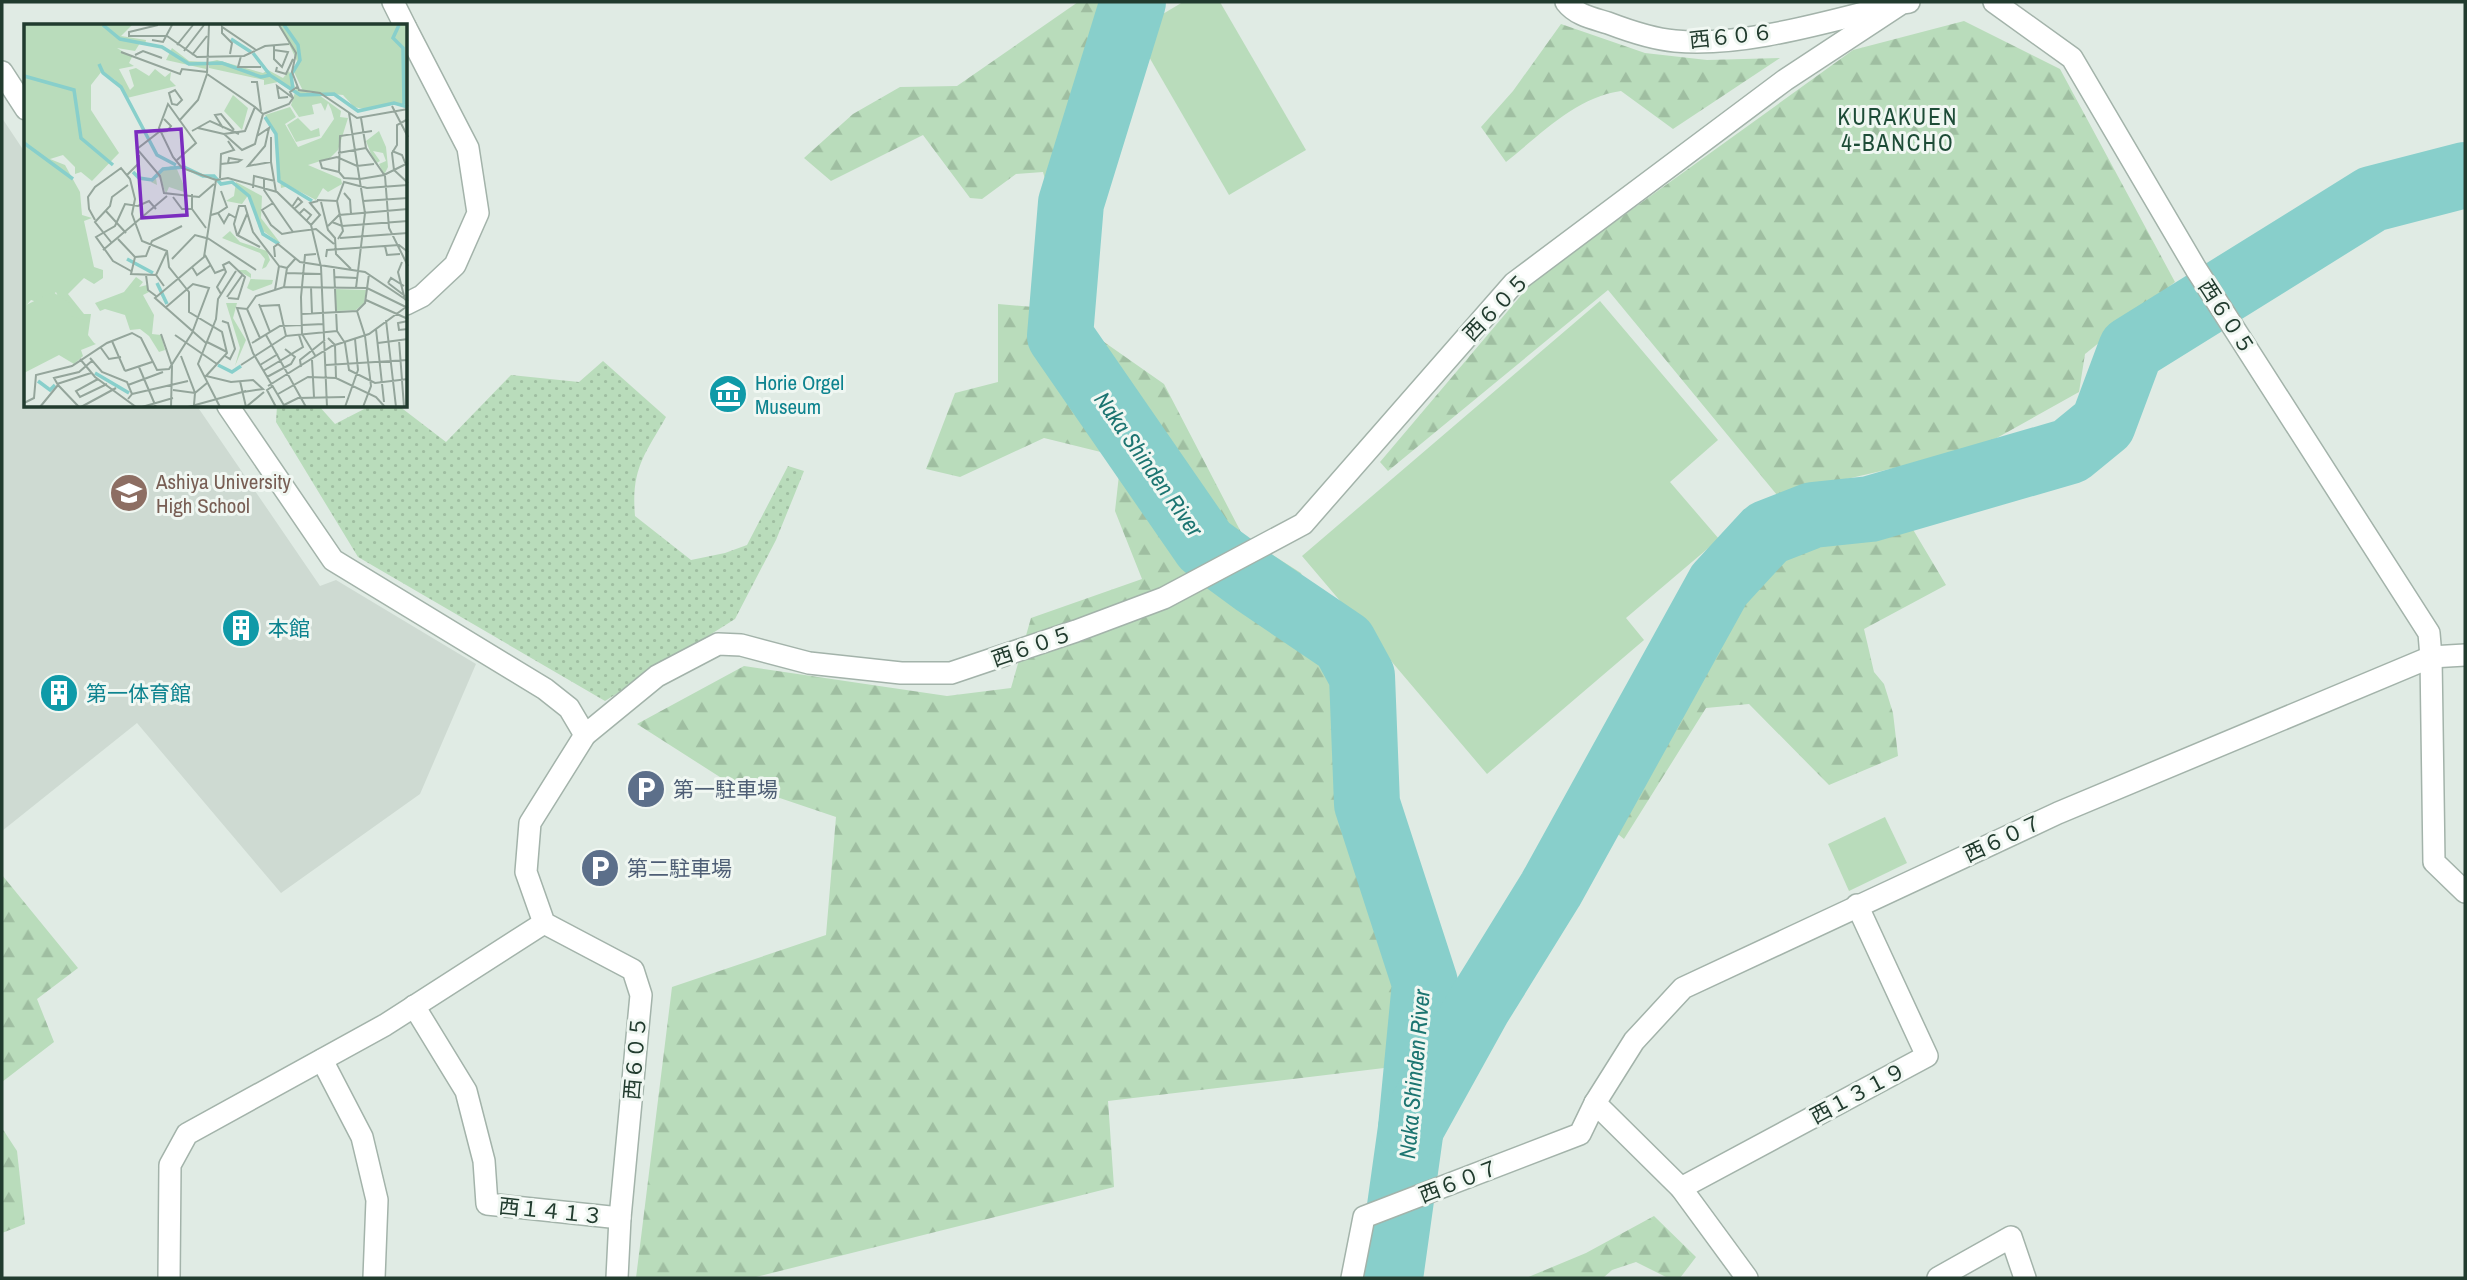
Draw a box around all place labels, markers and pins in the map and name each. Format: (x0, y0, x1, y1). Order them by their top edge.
place label: Horie Orgel Museum (755, 368, 844, 421)
museum icon: Horie Orgel Museum (707, 373, 749, 415)
place label: Ashiya University High School (155, 467, 291, 520)
school or university icon: Ashiya University High School (108, 472, 150, 514)
building icon: 本館 (220, 607, 262, 649)
place label: 本館 (268, 614, 310, 643)
building icon: 第一体育館 (38, 672, 80, 714)
place label: 第一体育館 (86, 679, 191, 708)
parking icon: 第一駐車場 (625, 768, 667, 810)
place label: 第一駐車場 (673, 775, 778, 804)
parking icon: 第二駐車場 (579, 847, 621, 889)
place label: 第二駐車場 (627, 854, 732, 883)

